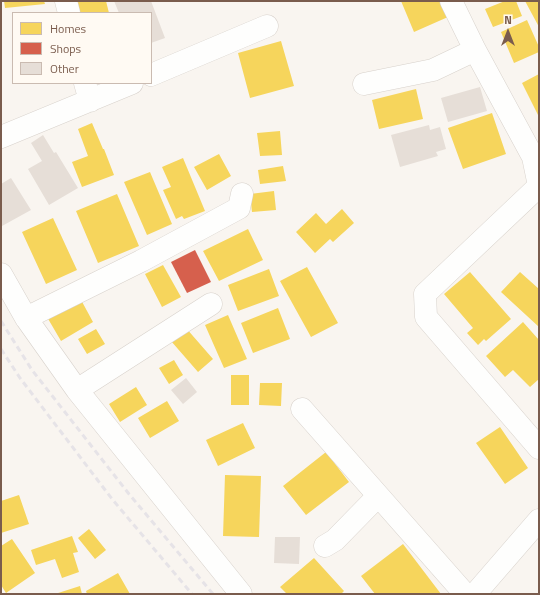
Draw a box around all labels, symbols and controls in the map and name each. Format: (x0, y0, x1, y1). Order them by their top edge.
legend (12, 12, 152, 84)
north arrow (488, 12, 528, 52)
text: N (504, 12, 512, 28)
text: Homes (50, 19, 86, 38)
text: Shops (50, 39, 81, 58)
text: Other (50, 59, 79, 78)

